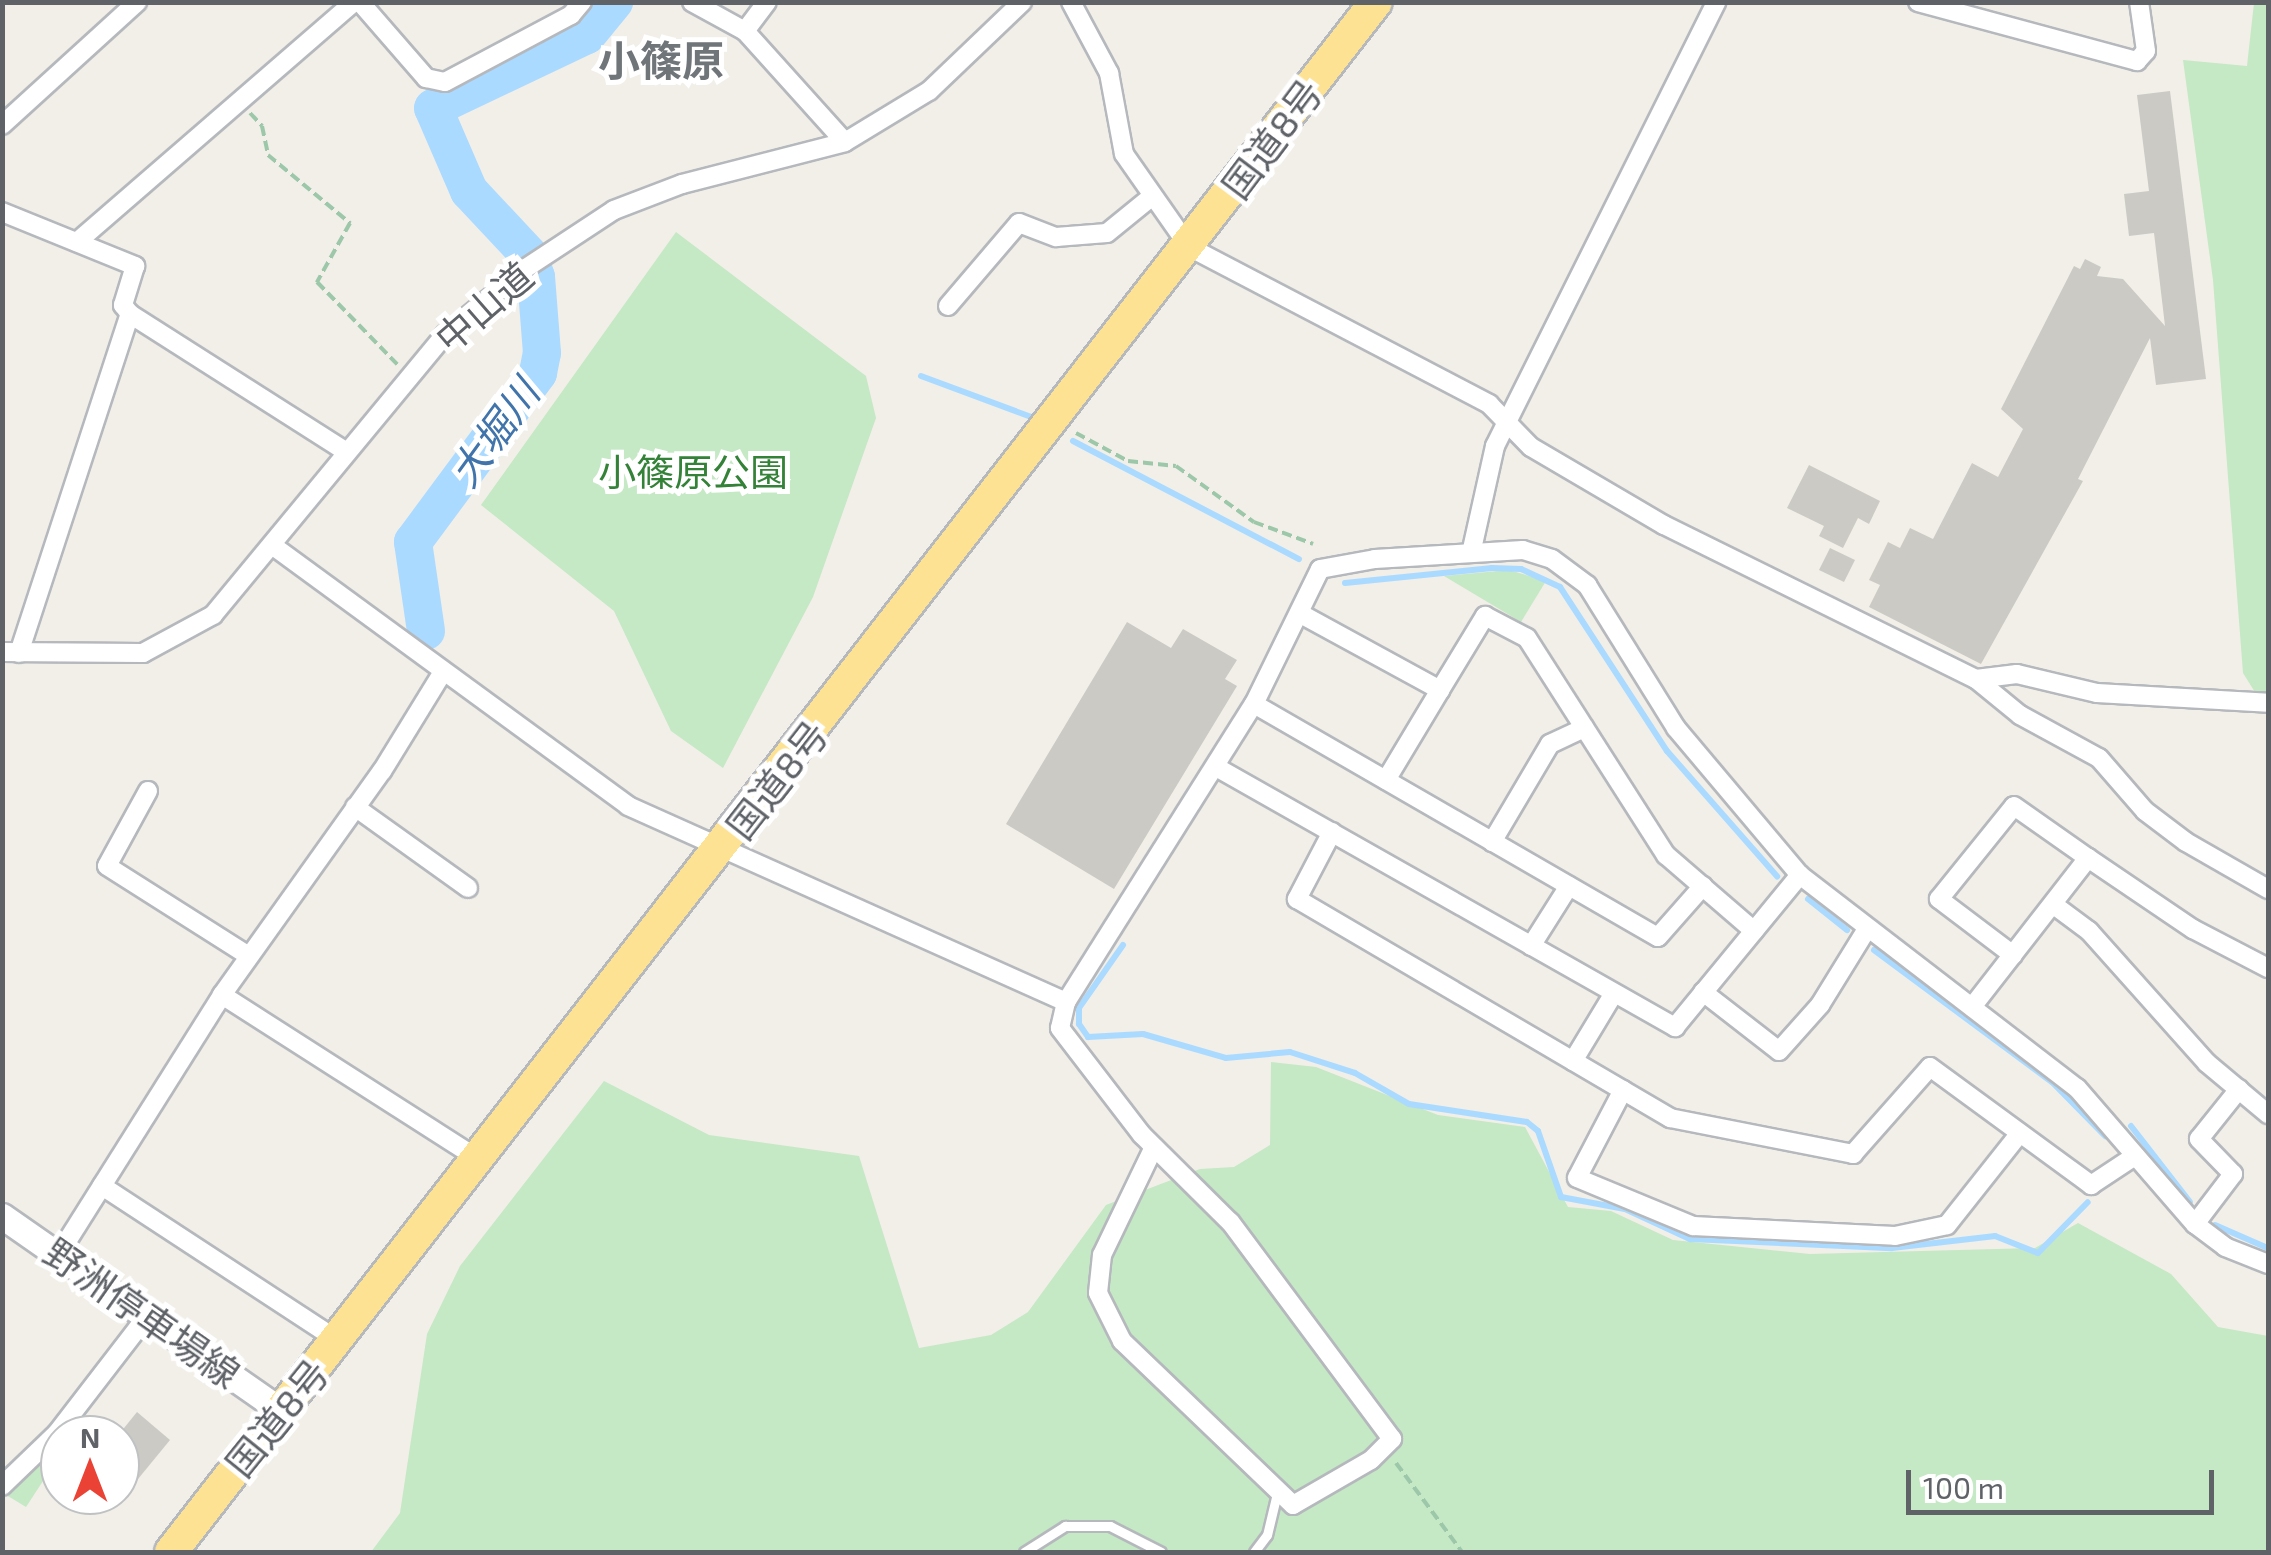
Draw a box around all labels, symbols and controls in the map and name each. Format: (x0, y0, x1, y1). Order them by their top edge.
district label: 小篠原 (598, 34, 724, 84)
street label: 国道8号 (1213, 71, 1331, 207)
street label: 中山道 (426, 252, 542, 362)
water label: 大堀川 (438, 369, 548, 495)
park label: 小篠原公園 (598, 449, 788, 495)
street label: 国道8号 (717, 712, 837, 848)
street label: 野洲停車場線 (36, 1229, 248, 1397)
street label: 国道8号 (216, 1350, 338, 1486)
north arrow (40, 1415, 140, 1515)
text: N (80, 1420, 100, 1454)
scale bar (1911, 1450, 2218, 1512)
text: 100 m (1923, 1469, 2004, 1505)

